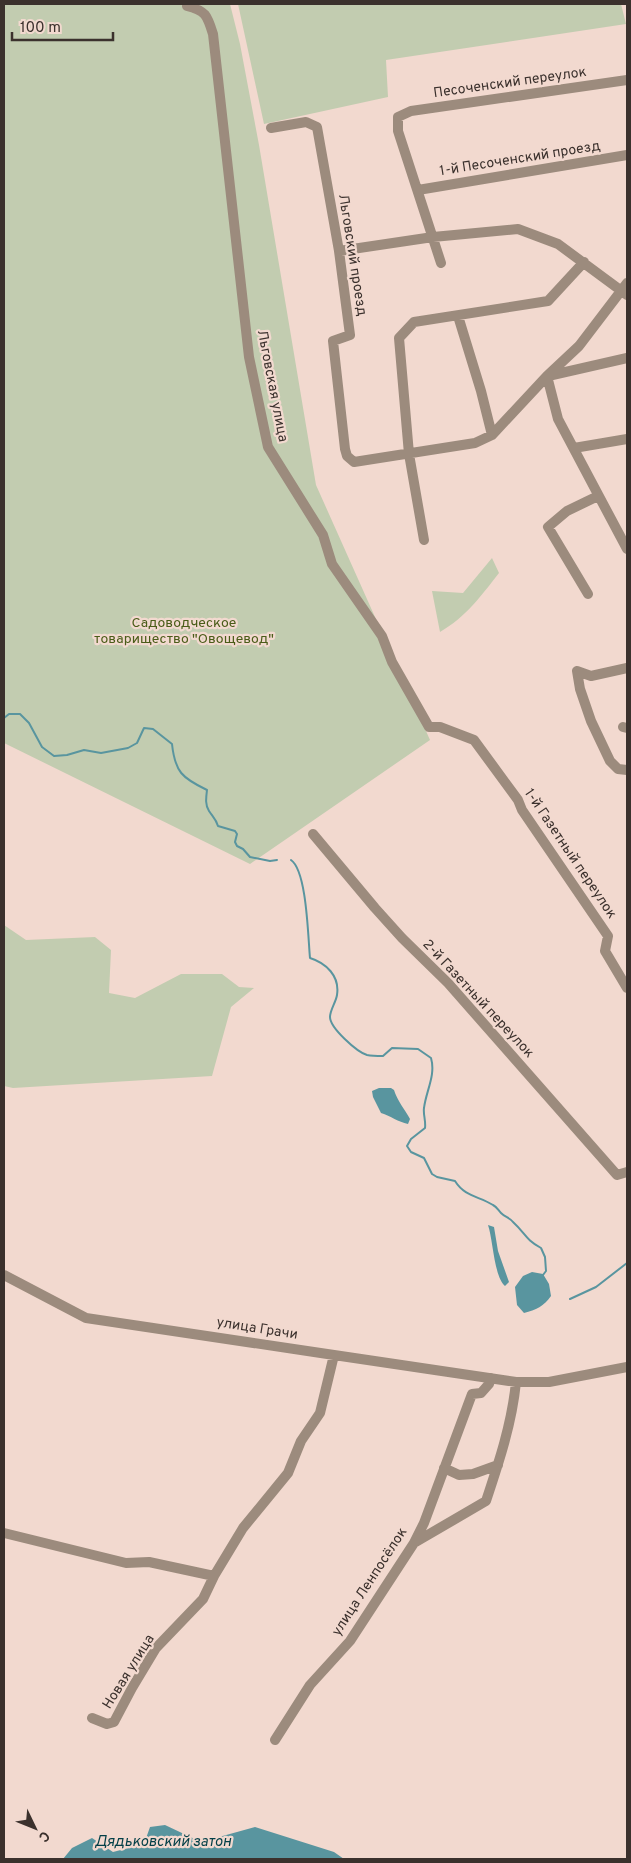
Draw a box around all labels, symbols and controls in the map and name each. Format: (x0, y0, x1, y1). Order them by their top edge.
scale bar (12, 10, 114, 42)
text: 100 m (20, 19, 61, 38)
street label: Песоченский переулок (432, 64, 588, 102)
street label: 1-й Песоченский проезд (438, 138, 602, 180)
street label: Льговский проезд (334, 193, 370, 317)
street label: Льговская улица (253, 329, 291, 443)
park label: Садоводческое товарищество "Овощевод" (94, 615, 274, 648)
street label: 1-й Газетный переулок (520, 786, 620, 922)
street label: 2-й Газетный переулок (419, 936, 537, 1062)
street label: улица Грачи (215, 1314, 299, 1344)
street label: улица Ленпосёлок (329, 1525, 411, 1639)
street label: Новая улица (99, 1632, 159, 1712)
north arrow (10, 1803, 60, 1853)
text: С (34, 1827, 53, 1845)
water label: Дядьковский затон (95, 1833, 232, 1852)

